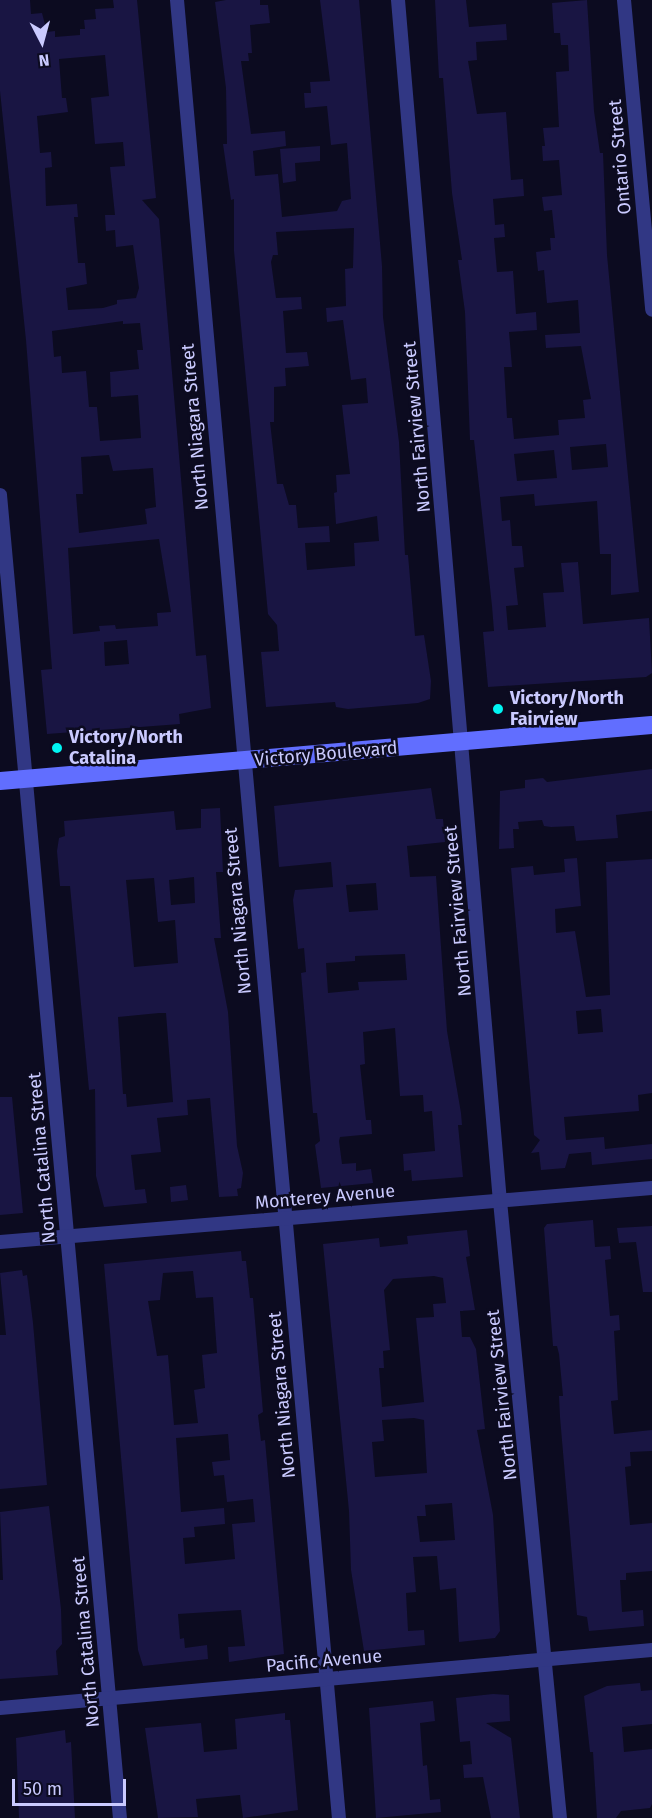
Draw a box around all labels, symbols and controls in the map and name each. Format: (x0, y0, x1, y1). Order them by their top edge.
north arrow (12, 12, 72, 72)
text: N (38, 50, 50, 70)
street label: Ontario Street (604, 99, 636, 215)
street label: North Fairview Street (399, 341, 435, 513)
street label: North Niagara Street (177, 343, 213, 511)
place label: Victory/North Fairview (510, 688, 624, 730)
marker: Victory/North Fairview (491, 702, 505, 716)
place label: Victory/North Catalina (69, 727, 183, 770)
street label: Victory Boulevard (254, 737, 398, 771)
marker: Victory/North Catalina (50, 741, 64, 755)
street label: North Fairview Street (440, 825, 476, 997)
street label: North Niagara Street (220, 827, 256, 995)
street label: North Catalina Street (24, 1072, 60, 1244)
street label: Monterey Avenue (254, 1180, 396, 1214)
street label: North Fairview Street (482, 1309, 522, 1481)
street label: North Niagara Street (264, 1311, 300, 1479)
street label: North Catalina Street (68, 1556, 104, 1728)
street label: Pacific Avenue (265, 1645, 383, 1677)
scale bar (15, 1767, 129, 1805)
text: 50 m (23, 1778, 62, 1800)

